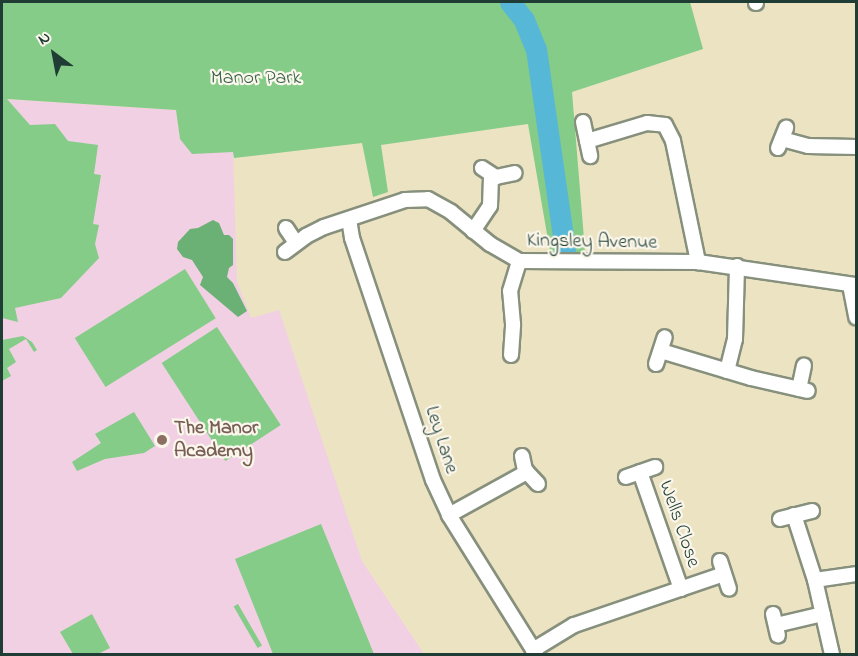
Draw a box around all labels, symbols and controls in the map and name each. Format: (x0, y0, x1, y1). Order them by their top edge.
north arrow (24, 24, 84, 84)
text: N (34, 26, 55, 52)
park label: Manor Park (211, 66, 301, 90)
street label: Kingsley Avenue (527, 229, 657, 255)
street label: Ley Lane (419, 403, 463, 477)
place label: The Manor Academy (174, 416, 258, 463)
marker: The Manor Academy (155, 433, 169, 447)
street label: Wells Close (653, 477, 705, 571)

